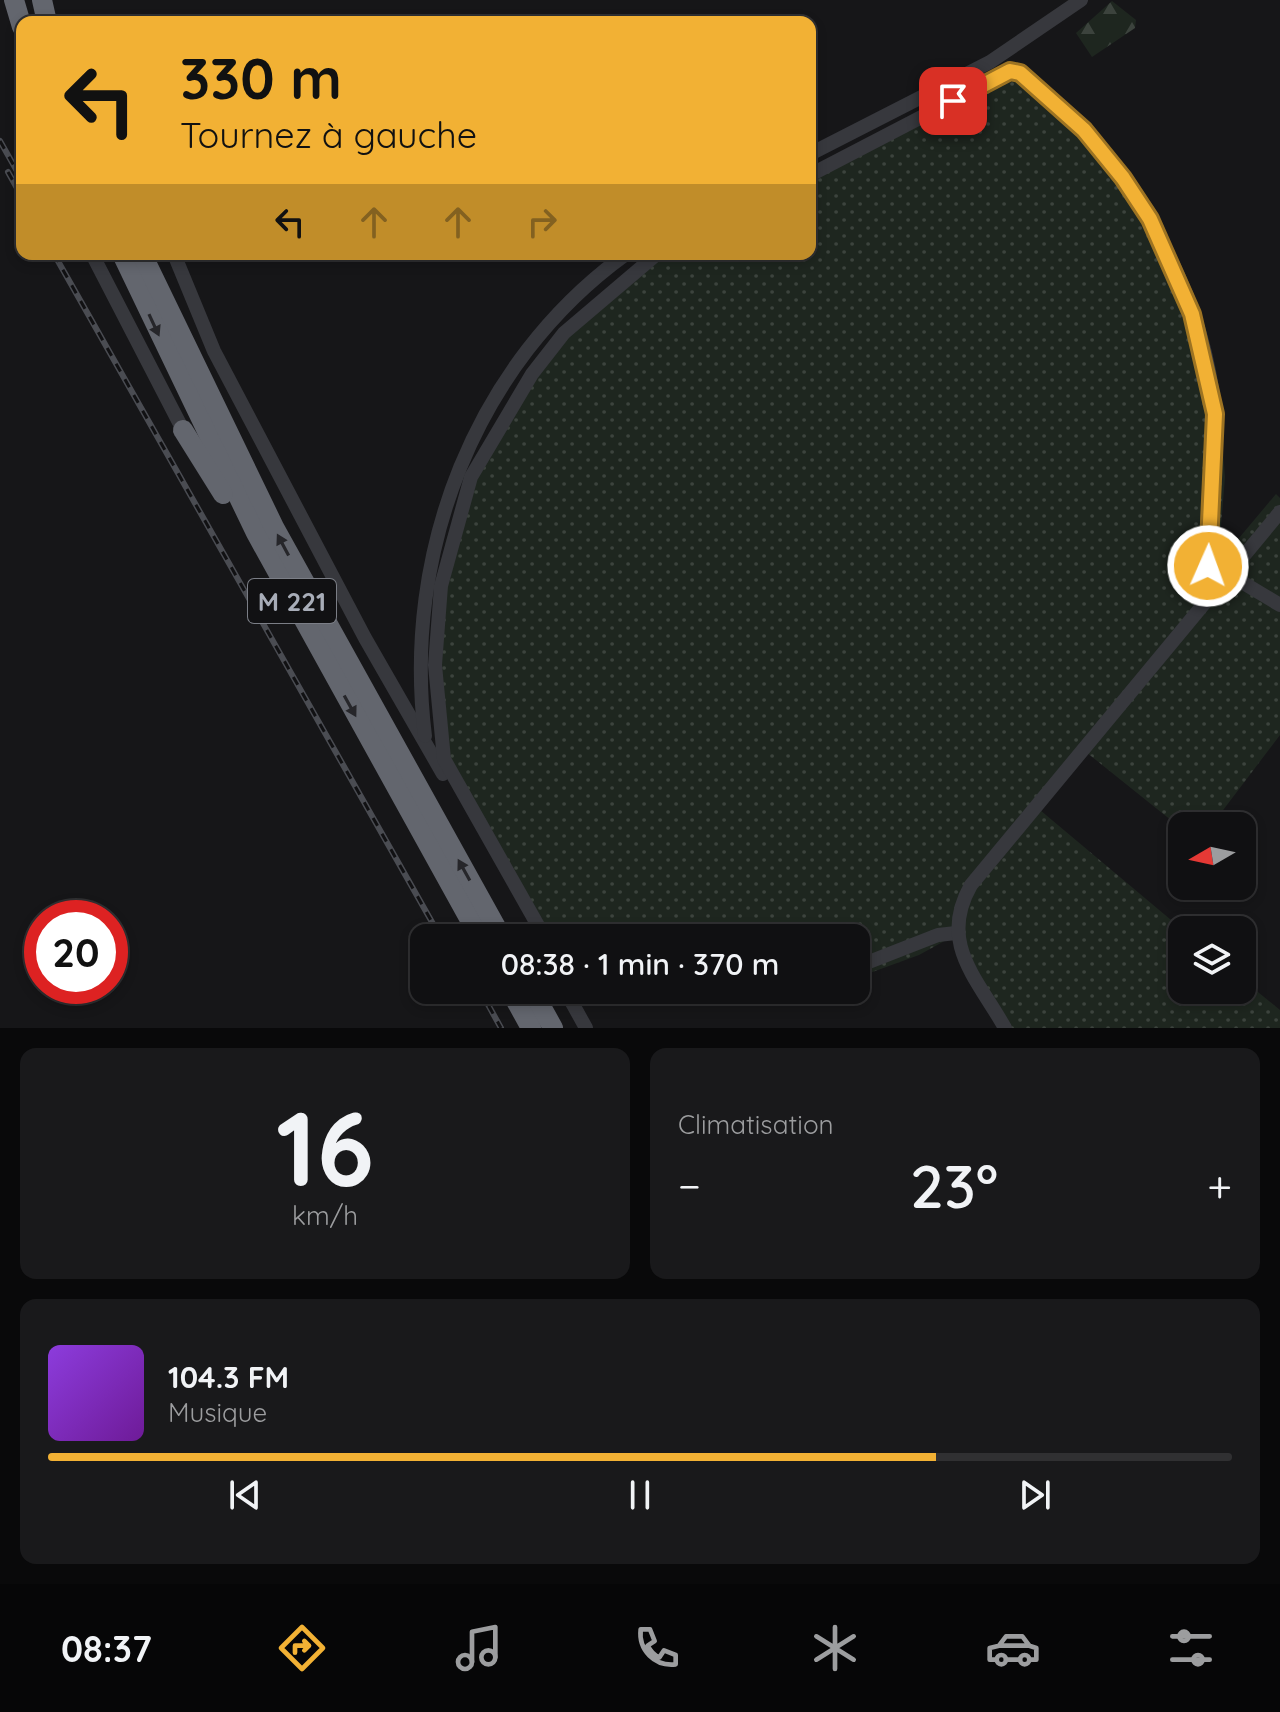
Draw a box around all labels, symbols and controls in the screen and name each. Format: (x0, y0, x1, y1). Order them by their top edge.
text: 330 m (180, 43, 342, 113)
icon: left (48, 48, 152, 152)
pin (919, 67, 987, 135)
icon: arrive (931, 79, 975, 123)
text: Tournez à gauche (180, 112, 477, 157)
icon: left (268, 200, 312, 244)
icon: ahead (352, 200, 396, 244)
icon: ahead (436, 200, 480, 244)
icon: right (520, 200, 564, 244)
one-way arrow (147, 313, 161, 337)
position arrow (1166, 524, 1250, 608)
one-way arrow (277, 533, 290, 556)
road number: M 221 (248, 579, 336, 623)
one-way arrow (343, 694, 357, 717)
north arrow (1168, 812, 1256, 900)
map controls (1168, 812, 1256, 1004)
one-way arrow (457, 859, 471, 881)
speed limit sign: 20 (24, 900, 128, 1004)
button: layers (1168, 916, 1256, 1004)
text: 08:38 · 1 min · 370 m (501, 945, 779, 983)
text: 16 (276, 1082, 374, 1212)
text: Climatisation (678, 1108, 834, 1141)
text: 23° (910, 1148, 998, 1223)
text: − (678, 1158, 701, 1213)
text: + (1207, 1158, 1232, 1213)
text: km/h (292, 1199, 358, 1232)
text: 104.3 FM (168, 1358, 289, 1396)
text: Musique (168, 1396, 267, 1429)
icon: previous (223, 1473, 267, 1517)
icon: pause (618, 1473, 662, 1517)
icon: next (1013, 1473, 1057, 1517)
icon: directions (274, 1620, 330, 1676)
icon: music (451, 1620, 507, 1676)
icon: phone (629, 1620, 685, 1676)
icon: climate (807, 1620, 863, 1676)
icon: car (985, 1620, 1041, 1676)
icon: filters (1163, 1620, 1219, 1676)
text: 08:37 (61, 1626, 152, 1671)

